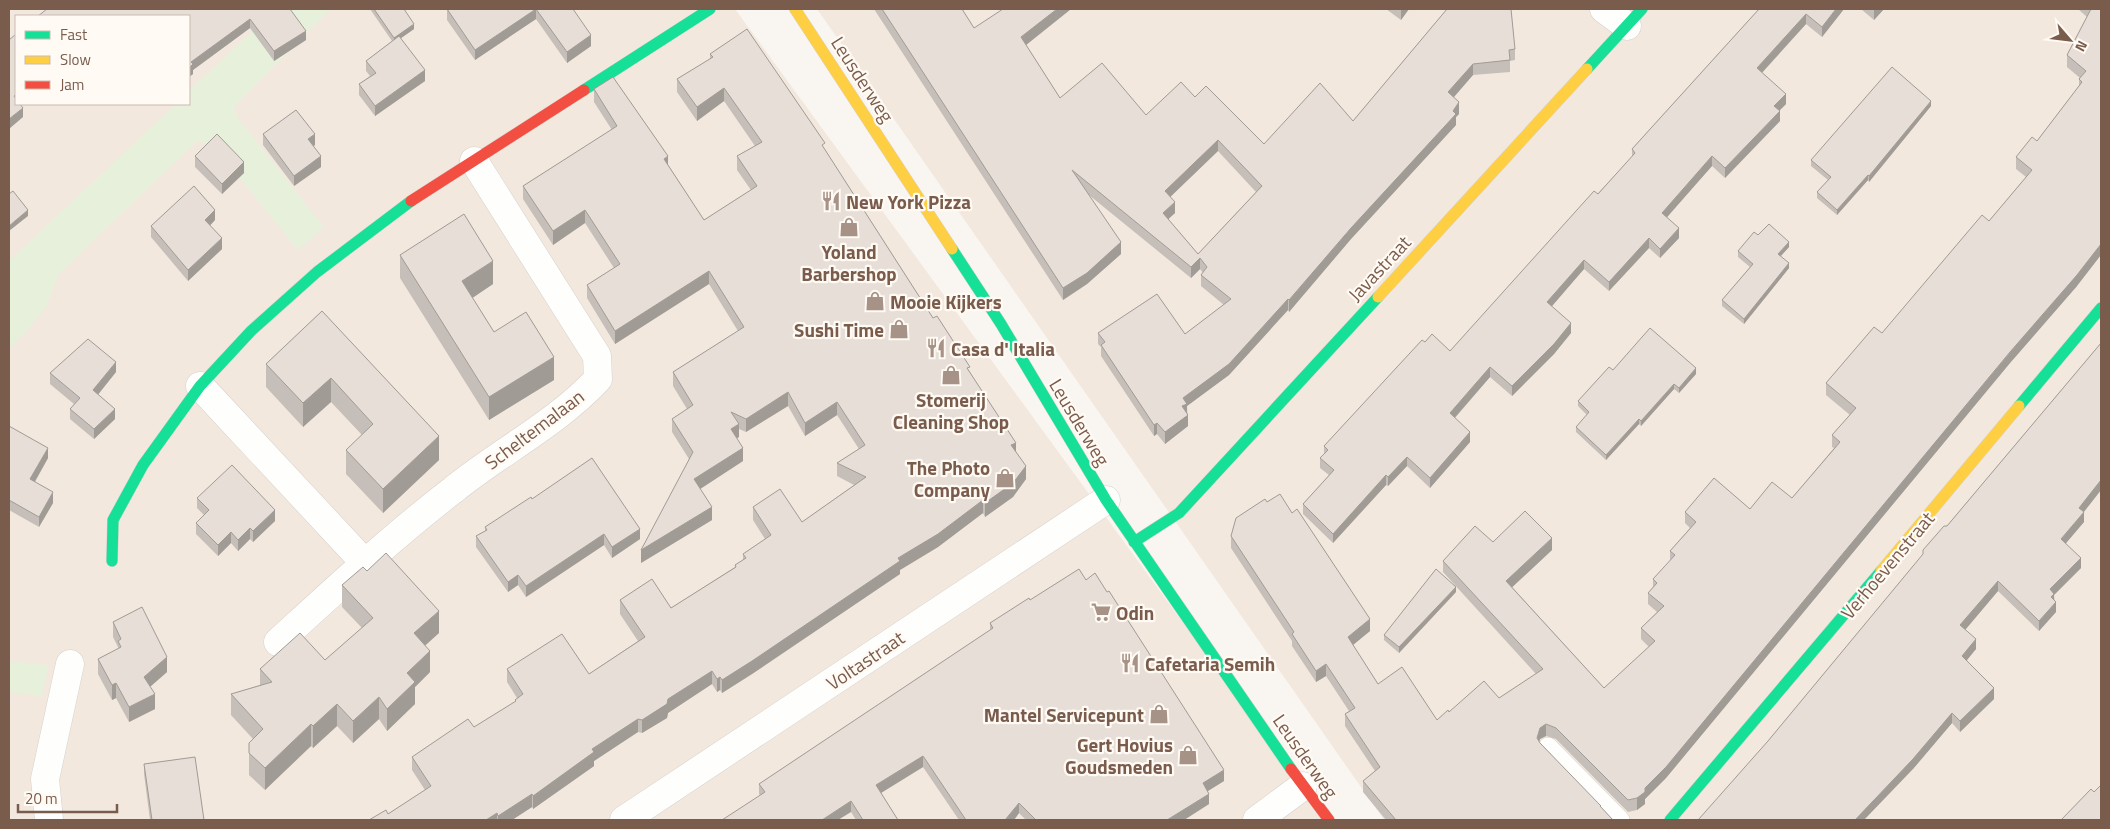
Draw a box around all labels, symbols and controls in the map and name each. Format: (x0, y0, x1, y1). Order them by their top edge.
legend (15, 15, 190, 105)
north arrow (2045, 15, 2095, 65)
text: Fast (60, 23, 88, 46)
street label: Leusderweg (824, 30, 902, 128)
text: N (2070, 37, 2093, 56)
text: Slow (60, 48, 91, 71)
text: Jam (60, 73, 84, 96)
place label: New York Pizza (846, 187, 971, 216)
restaurant icon: New York Pizza (820, 190, 842, 212)
shop icon: Yoland Barbershop (838, 216, 860, 238)
street label: Javastraat (1341, 228, 1418, 308)
place label: Yoland Barbershop (801, 237, 897, 288)
place label: Mooie Kijkers (890, 287, 1002, 316)
shop icon: Mooie Kijkers (864, 290, 886, 312)
place label: Sushi Time (794, 315, 884, 344)
shop icon: Sushi Time (888, 318, 910, 340)
place label: Casa d' Italia (951, 334, 1055, 363)
restaurant icon: Casa d' Italia (925, 337, 947, 359)
shop icon: Stomerij Cleaning Shop (940, 364, 962, 386)
street label: Leusderweg (1042, 373, 1118, 471)
street label: Scheltemalaan (478, 382, 590, 476)
place label: Stomerij Cleaning Shop (893, 385, 1009, 436)
place label: The Photo Company (907, 453, 990, 504)
shop icon: The Photo Company (994, 467, 1016, 489)
street label: Verhoevenstraat (1833, 505, 1941, 625)
place label: Odin (1116, 598, 1154, 627)
supermarket icon: Odin (1090, 601, 1112, 623)
street label: Voltastraat (820, 623, 910, 697)
place label: Cafetaria Semih (1145, 649, 1275, 678)
restaurant icon: Cafetaria Semih (1119, 652, 1141, 674)
place label: Mantel Servicepunt (984, 700, 1144, 729)
shop icon: Mantel Servicepunt (1148, 703, 1170, 725)
street label: Leusderweg (1266, 708, 1346, 804)
place label: Gert Hovius Goudsmeden (1065, 730, 1173, 781)
shop icon: Gert Hovius Goudsmeden (1177, 744, 1199, 766)
scale bar (18, 782, 116, 814)
text: 20 m (25, 787, 58, 810)

